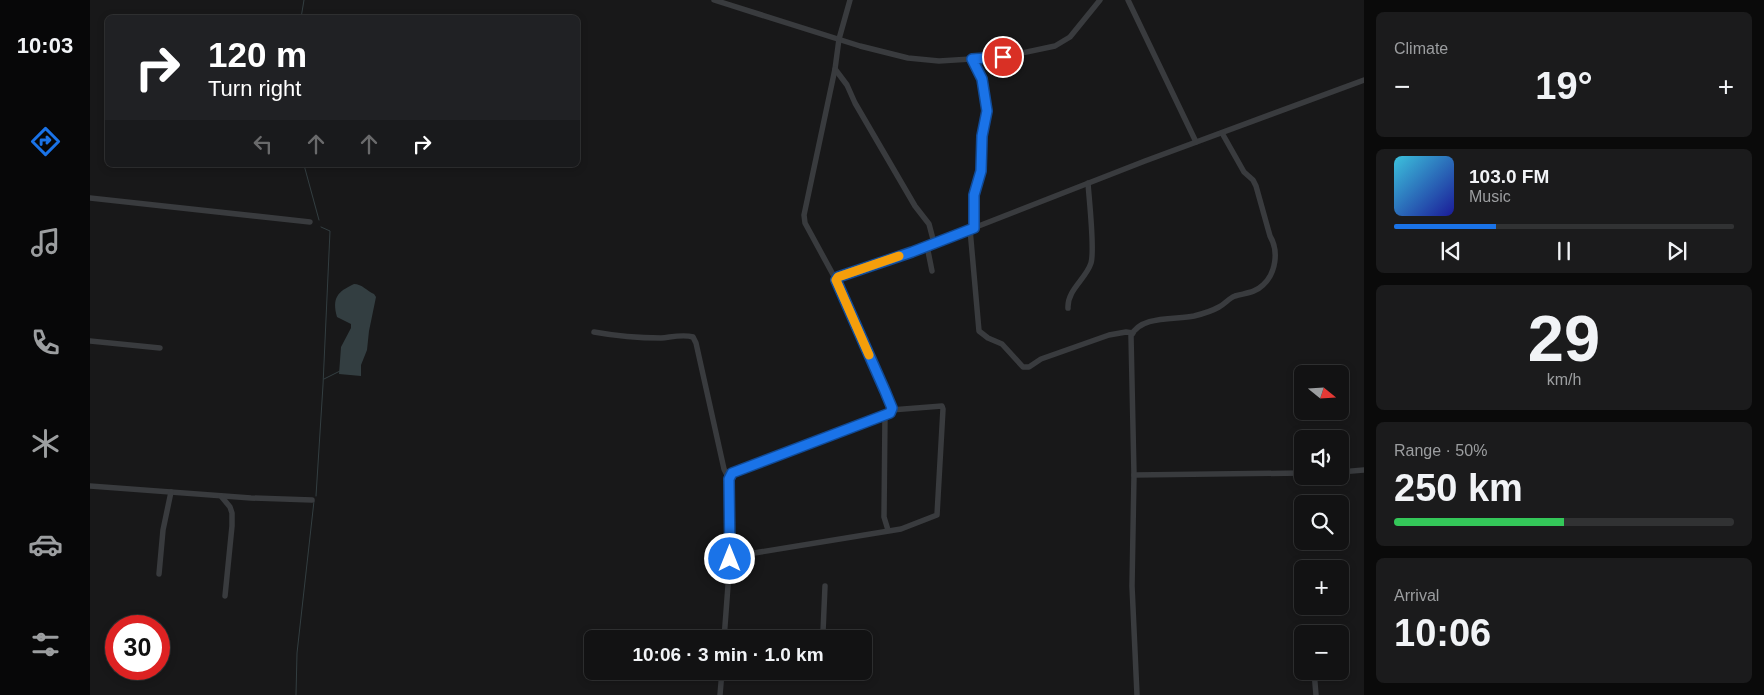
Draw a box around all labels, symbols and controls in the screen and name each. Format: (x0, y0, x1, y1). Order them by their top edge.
text: 10:03 (17, 33, 73, 58)
icon: right (125, 35, 190, 100)
text: 120 m (208, 35, 307, 74)
pin (982, 36, 1024, 78)
text: Climate (1394, 40, 1448, 57)
icon: arrive (989, 43, 1017, 71)
text: 19° (1535, 65, 1593, 107)
text: − (1394, 71, 1410, 102)
text: + (1718, 71, 1734, 102)
text: Turn right (208, 76, 301, 101)
icon: directions (28, 124, 63, 159)
icon: left (249, 130, 277, 158)
icon: ahead (302, 130, 330, 158)
icon: ahead (355, 130, 383, 158)
icon: right (408, 130, 436, 158)
text: 103.0 FM (1469, 166, 1549, 187)
text: Music (1469, 188, 1511, 205)
icon: music (28, 225, 63, 260)
icon: previous (1437, 237, 1465, 265)
icon: pause (1550, 237, 1578, 265)
icon: next (1663, 237, 1691, 265)
text: 29 (1528, 302, 1600, 375)
icon: phone (28, 325, 63, 360)
north arrow (1294, 365, 1349, 420)
map controls (1294, 365, 1349, 680)
text: km/h (1547, 371, 1581, 388)
icon: climate (28, 426, 63, 461)
button: sound (1294, 430, 1349, 485)
text: Range · 50% (1394, 442, 1487, 459)
text: 250 km (1394, 467, 1523, 509)
button: search (1294, 495, 1349, 550)
icon: car (28, 527, 63, 562)
position arrow (703, 532, 755, 584)
button: + (1294, 560, 1349, 615)
text: Arrival (1394, 587, 1439, 604)
text: 10:06 (1394, 612, 1491, 654)
speed limit sign: 30 (105, 615, 170, 680)
button: − (1294, 625, 1349, 680)
icon: filters (28, 627, 63, 662)
text: 10:06 · 3 min · 1.0 km (632, 644, 824, 665)

